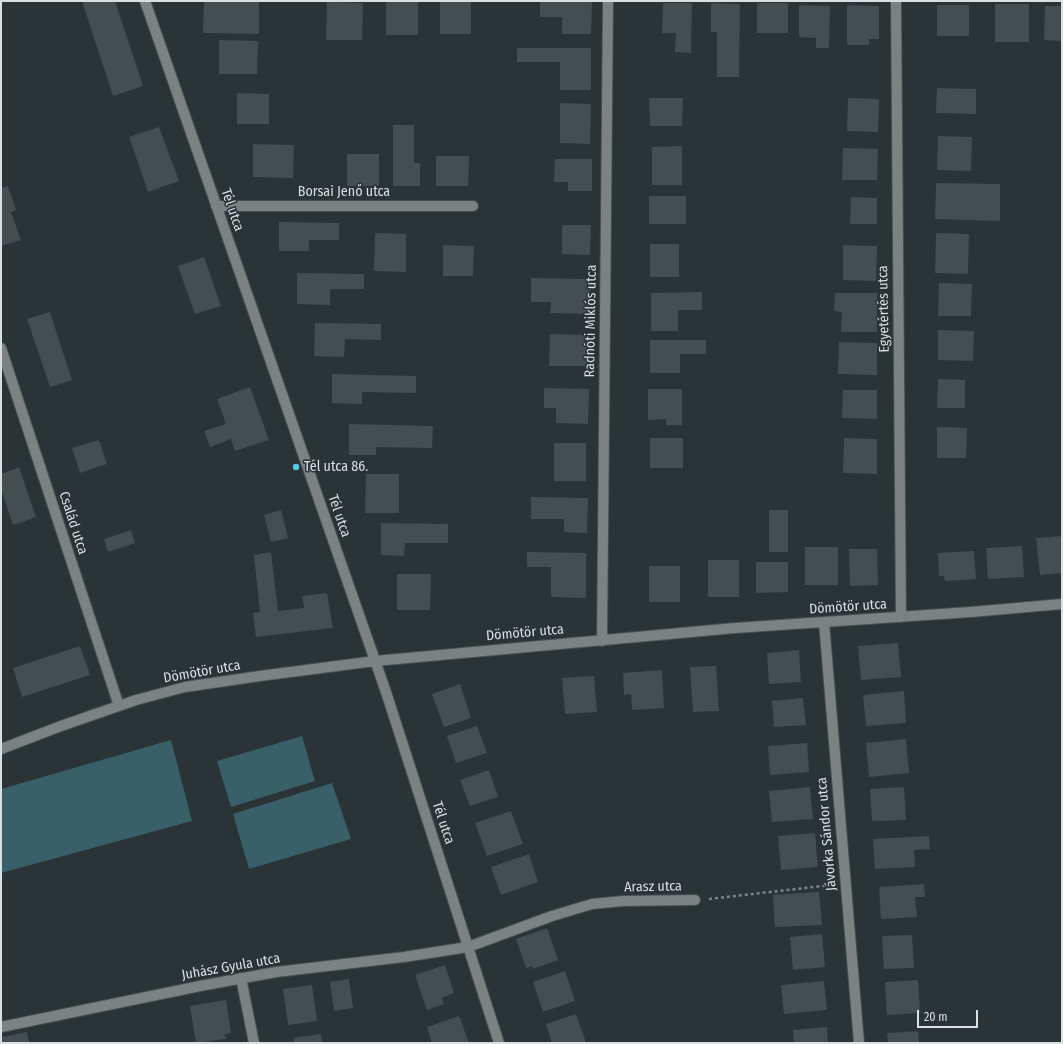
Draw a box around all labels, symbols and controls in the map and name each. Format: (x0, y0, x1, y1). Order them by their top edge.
street label: Borsai Jenő utca (298, 184, 390, 200)
street label: Tél utca (217, 186, 247, 234)
street label: Radnóti Miklós utca (582, 265, 600, 377)
street label: Egyetértés utca (875, 265, 893, 353)
place label: Tél utca 86. (304, 459, 368, 475)
marker: Tél utca 86. (291, 462, 301, 472)
street label: Család utca (55, 489, 91, 557)
street label: Tél utca (324, 492, 354, 540)
street label: Dömötör utca (809, 596, 887, 618)
street label: Dömötör utca (485, 621, 565, 645)
street label: Dömötör utca (162, 657, 242, 687)
street label: Jávorka Sándor utca (814, 776, 840, 892)
street label: Tél utca (428, 799, 458, 847)
street label: Arasz utca (624, 878, 682, 896)
street label: Juhász Gyula utca (180, 950, 282, 984)
scale bar (919, 1002, 980, 1028)
text: 20 m (924, 1010, 948, 1024)

